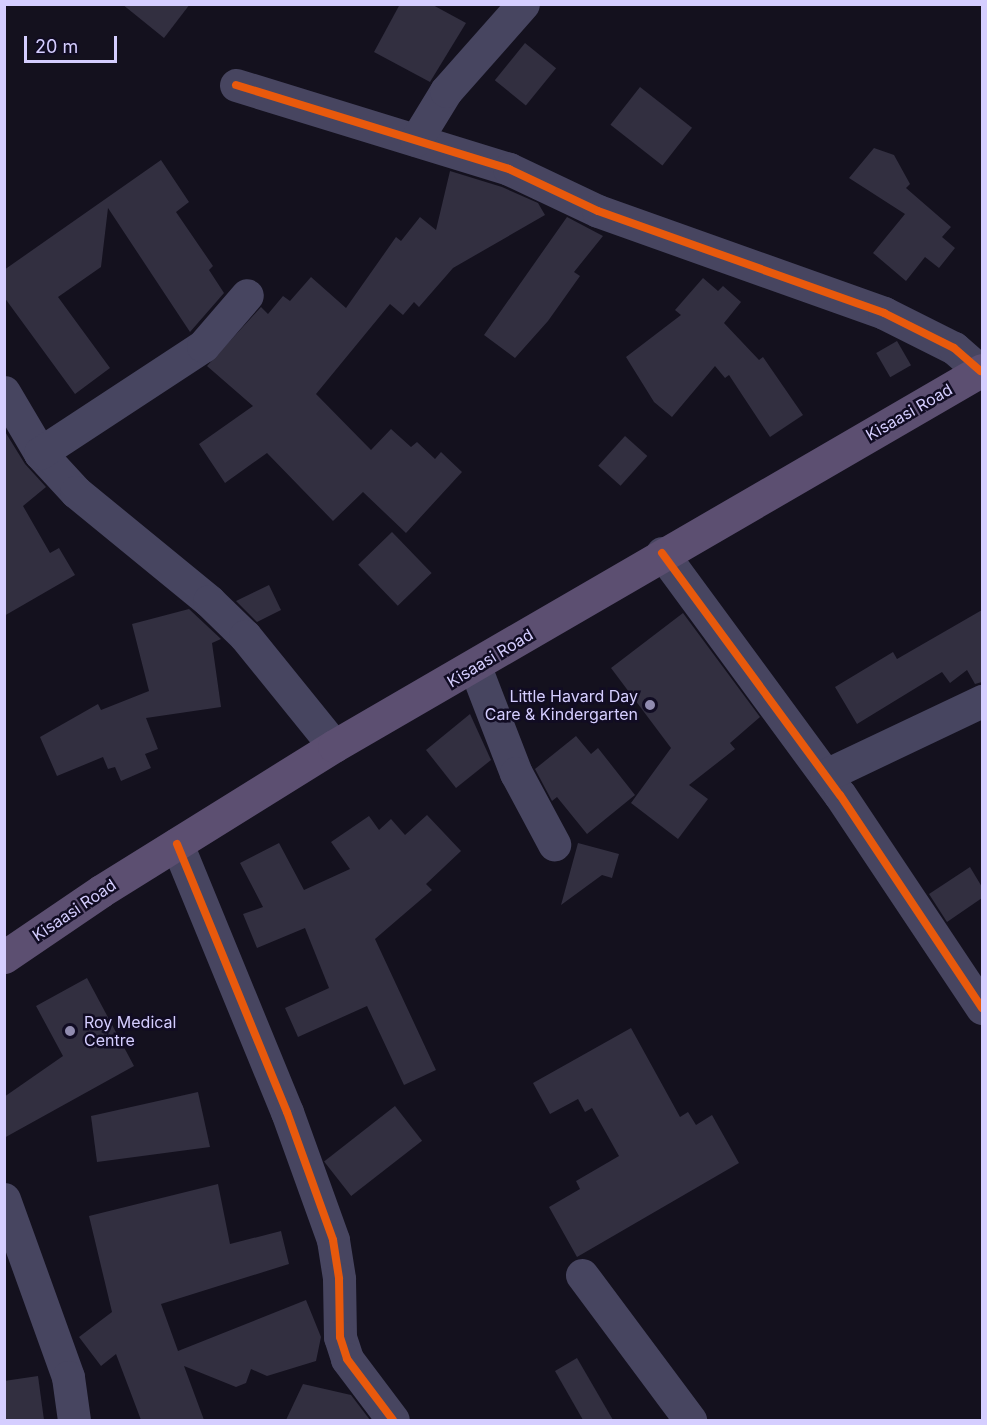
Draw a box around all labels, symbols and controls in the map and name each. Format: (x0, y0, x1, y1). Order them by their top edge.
scale bar (27, 24, 120, 62)
text: 20 m (35, 36, 78, 57)
street label: Kisaasi Road (862, 380, 956, 444)
street label: Kisaasi Road (444, 625, 536, 691)
place label: Little Havard Day Care & Kindergarten (485, 686, 638, 724)
marker: Little Havard Day Care & Kindergarten (643, 698, 657, 712)
street label: Kisaasi Road (29, 875, 119, 945)
place label: Roy Medical Centre (84, 1012, 176, 1050)
marker: Roy Medical Centre (61, 1022, 79, 1040)

